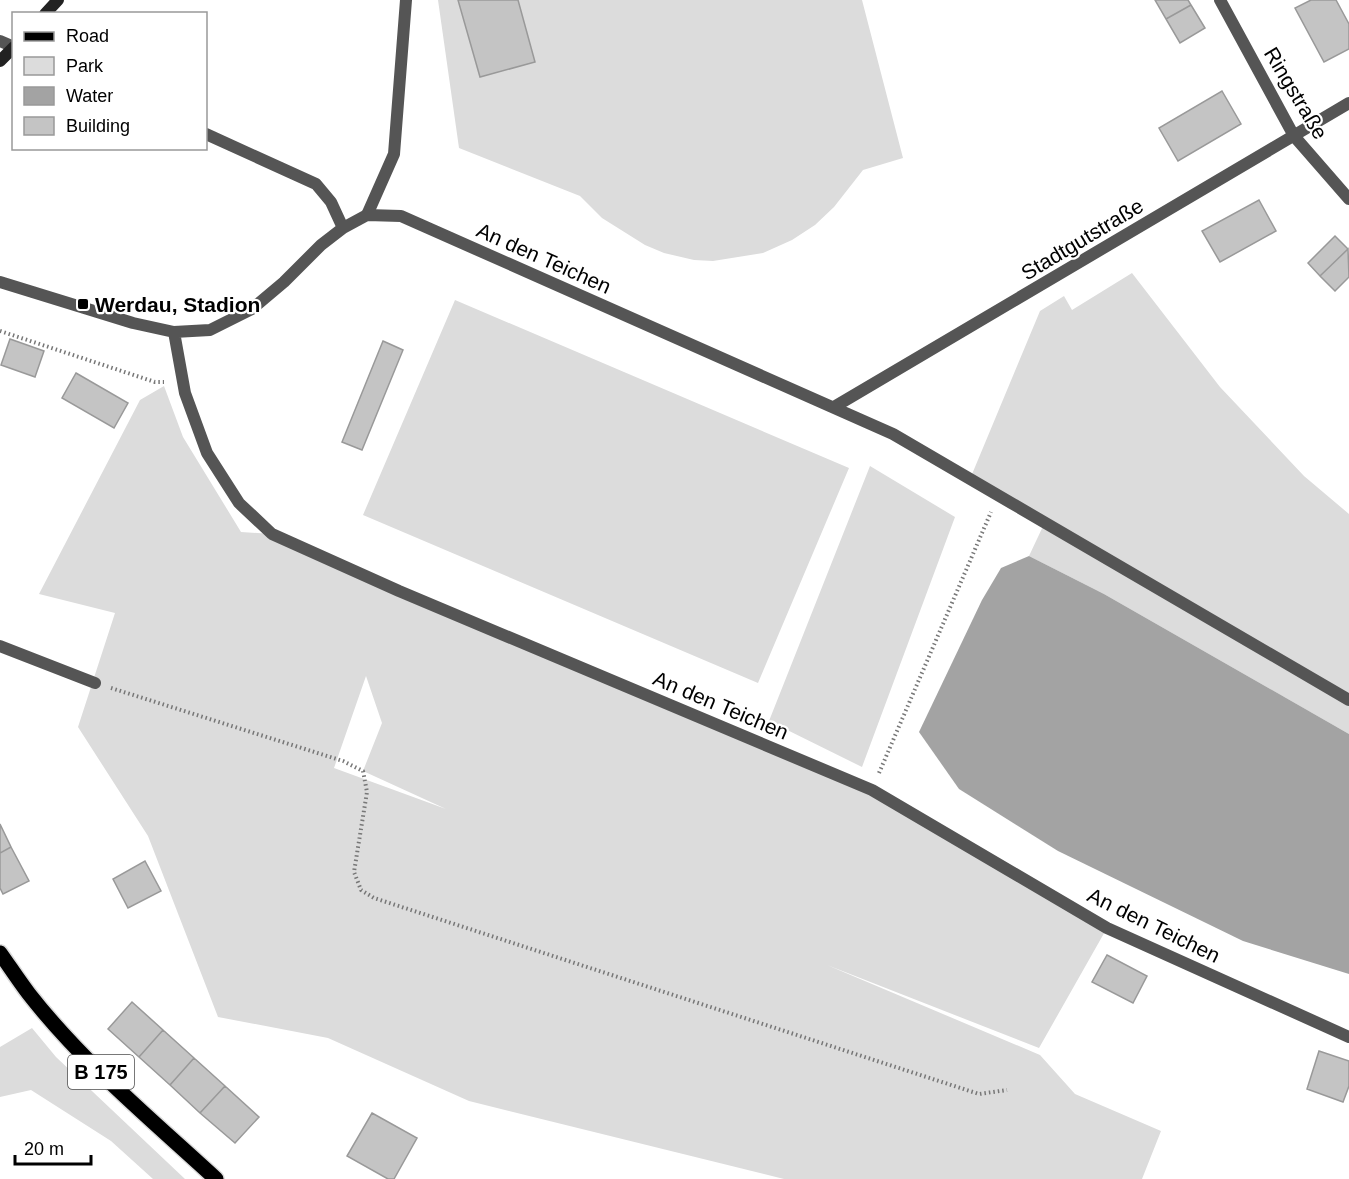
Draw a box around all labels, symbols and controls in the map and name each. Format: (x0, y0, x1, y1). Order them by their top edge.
legend (12, 12, 207, 150)
text: Road (66, 26, 109, 46)
street label: Ringstraße (1260, 43, 1332, 143)
text: Park (66, 56, 104, 76)
text: Water (66, 86, 113, 106)
text: Building (66, 116, 130, 136)
street label: Stadtgutstraße (1017, 194, 1147, 284)
street label: An den Teichen (473, 218, 615, 298)
place label: Werdau, Stadion (95, 293, 260, 316)
marker: Werdau, Stadion (76, 297, 90, 311)
street label: An den Teichen (650, 666, 792, 744)
street label: An den Teichen (1084, 883, 1224, 967)
road number: B 175 (68, 1055, 134, 1089)
scale bar (15, 1128, 92, 1166)
text: 20 m (24, 1139, 64, 1159)

